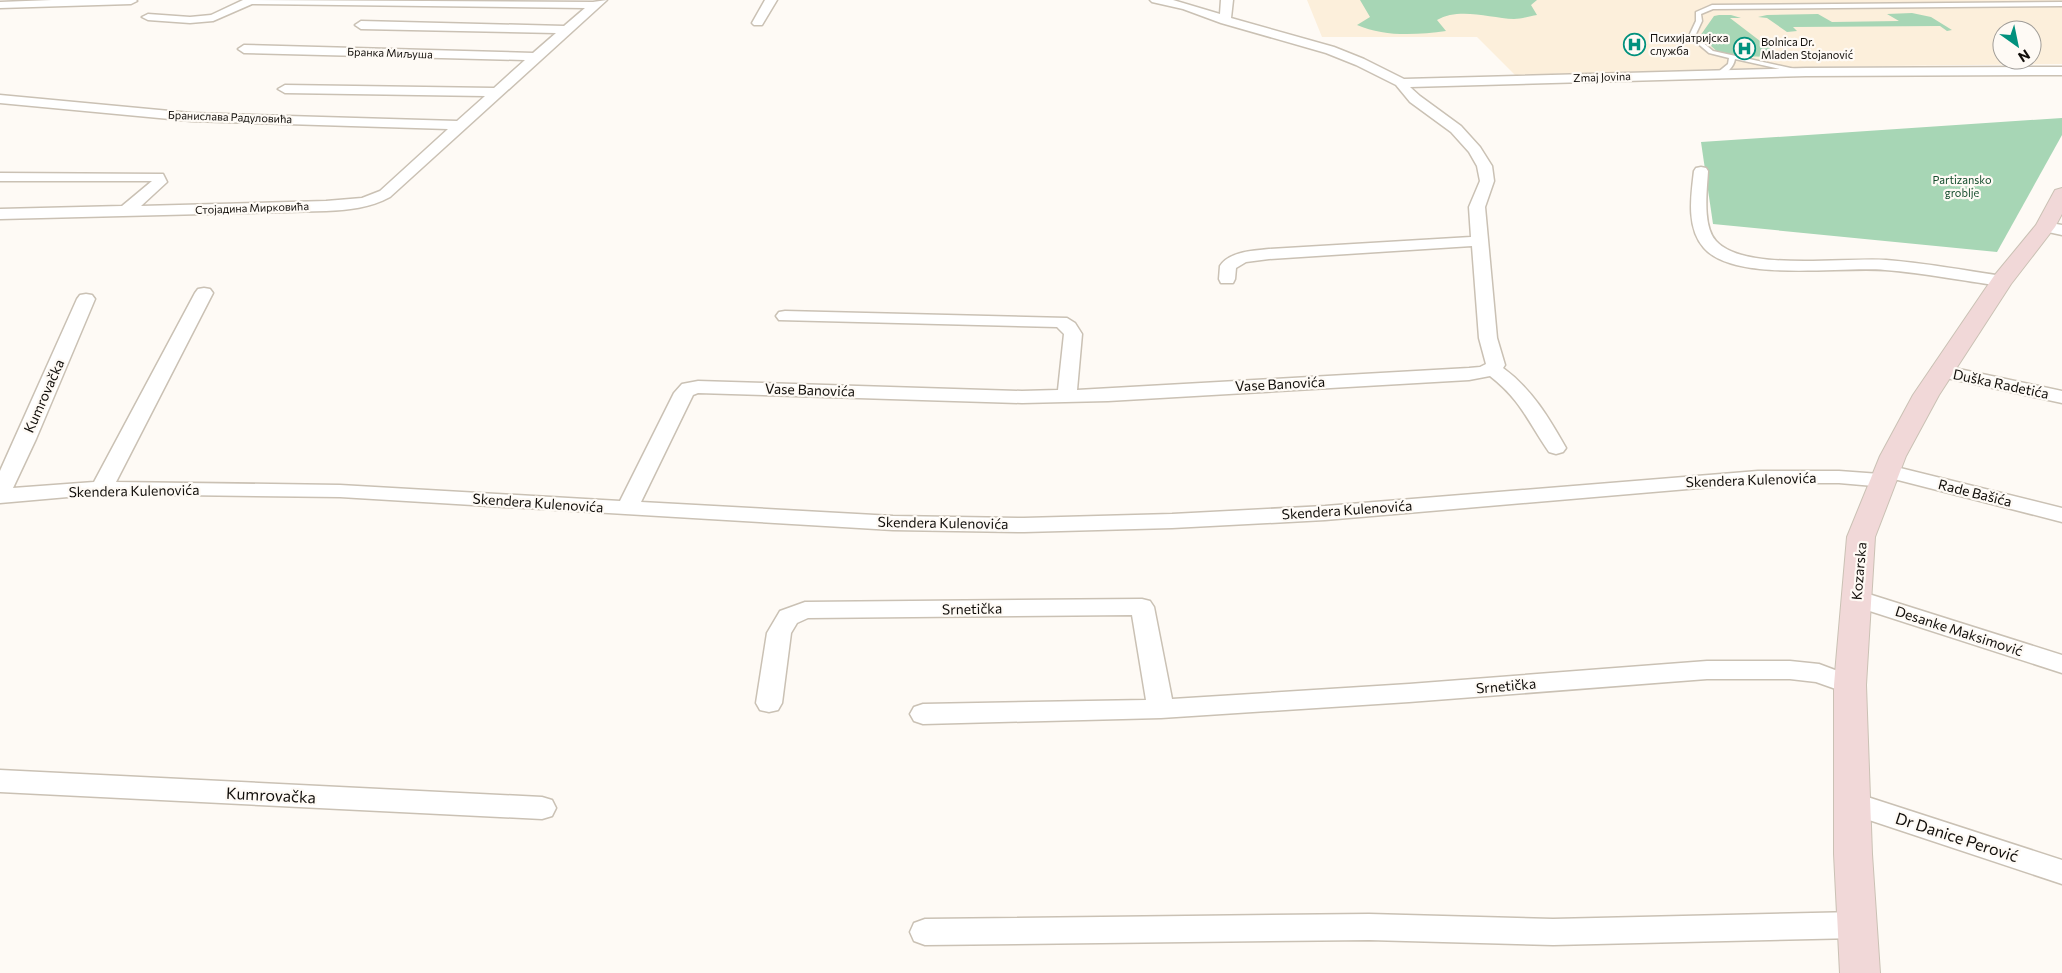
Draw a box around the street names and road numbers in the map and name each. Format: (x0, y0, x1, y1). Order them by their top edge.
street label: Бранка Миљуша (347, 45, 433, 60)
street label: Zmaj Jovina (1573, 69, 1631, 85)
street label: Бранислава Радуловића (168, 108, 292, 125)
street label: Стојадина Мирковића (195, 199, 309, 216)
street label: Kumrovačka (20, 356, 67, 435)
street label: Duška Radetića (1952, 365, 2051, 402)
street label: Vase Banovića (1235, 373, 1325, 394)
street label: Vase Banovića (765, 379, 855, 400)
street label: Skendera Kulenovića (1685, 469, 1817, 490)
street label: Rade Bašića (1936, 475, 2014, 510)
street label: Skendera Kulenovića (68, 481, 200, 500)
street label: Skendera Kulenovića (472, 489, 604, 516)
street label: Skendera Kulenovića (1281, 496, 1413, 523)
street label: Skendera Kulenovića (877, 513, 1009, 532)
street label: Kozarska (1847, 541, 1870, 601)
street label: Srnetička (942, 599, 1002, 618)
street label: Desanke Maksimović (1893, 602, 2025, 659)
street label: Srnetička (1475, 674, 1537, 697)
street label: Kumrovačka (225, 783, 317, 806)
street label: Dr Danice Perović (1893, 808, 2021, 865)

